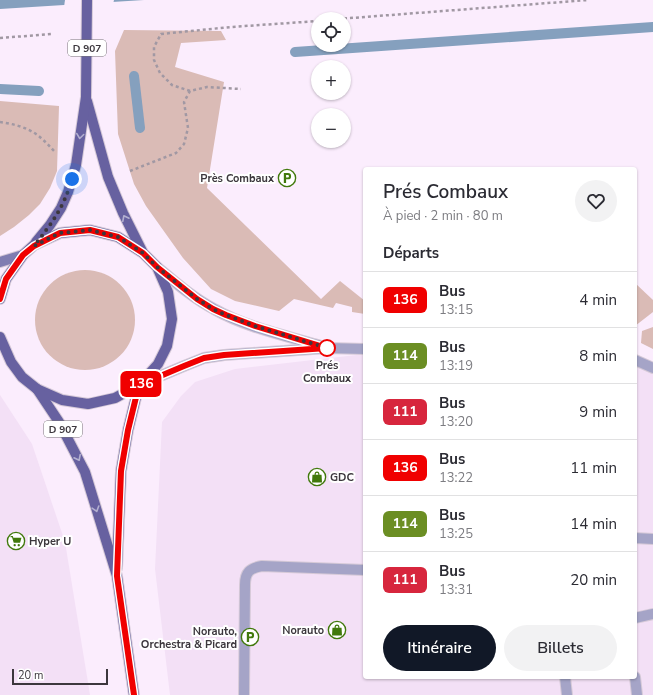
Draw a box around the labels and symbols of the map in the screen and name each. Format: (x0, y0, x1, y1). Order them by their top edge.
road number: D 907 (68, 40, 106, 56)
one-way arrow (76, 132, 85, 139)
parking icon: Près Combaux (277, 168, 297, 188)
your location (62, 169, 82, 189)
place label: Près Combaux (200, 171, 275, 186)
one-way arrow (122, 215, 130, 222)
marker: Prés Combaux (318, 339, 336, 357)
place label: Prés Combaux (303, 358, 352, 386)
line badge: 136 (118, 371, 164, 397)
road number: D 907 (44, 421, 82, 437)
one-way arrow (73, 454, 81, 462)
shop icon: GDC (307, 467, 327, 487)
place label: GDC (330, 470, 354, 485)
one-way arrow (91, 505, 100, 512)
supermarket icon: Hyper U (6, 531, 26, 551)
place label: Hyper U (29, 534, 71, 549)
shop icon: Norauto (327, 620, 347, 640)
place label: Norauto (282, 623, 324, 638)
place label: Norauto, Orchestra & Picard (141, 624, 237, 652)
parking icon: Norauto, Orchestra & Picard (240, 627, 260, 647)
scale bar (12, 667, 108, 686)

